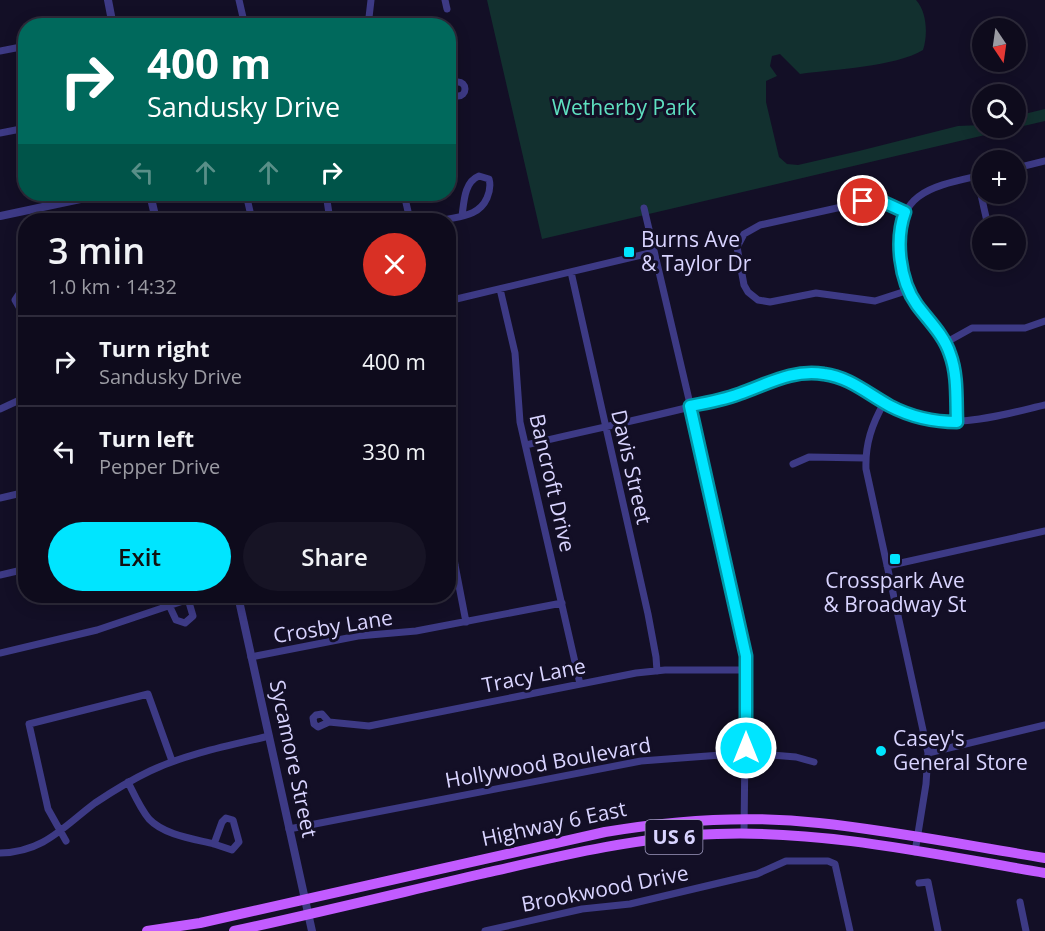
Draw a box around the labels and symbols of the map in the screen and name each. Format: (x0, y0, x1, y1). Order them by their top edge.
north arrow (972, 18, 1026, 72)
park label: Wetherby Park (552, 93, 696, 121)
pin (837, 175, 888, 226)
place label: Burns Ave & Taylor Dr (641, 225, 752, 277)
marker: Burns Ave & Taylor Dr (622, 245, 636, 259)
street label: Davis Street (605, 407, 659, 527)
street label: Bancroft Drive (523, 411, 582, 555)
marker: Crosspark Ave & Broadway St (888, 552, 902, 566)
place label: Crosspark Ave & Broadway St (824, 566, 966, 618)
street label: Crosby Lane (271, 603, 395, 649)
street label: Tracy Lane (480, 651, 588, 699)
street label: Sycamore Street (264, 677, 324, 840)
position arrow (714, 716, 778, 780)
place label: Casey's General Store (893, 724, 1028, 776)
street label: Hollywood Boulevard (443, 730, 653, 794)
marker: Casey's General Store (874, 744, 888, 758)
street label: Highway 6 East (479, 794, 629, 852)
road number: US 6 (646, 820, 702, 854)
street label: Brookwood Drive (519, 858, 691, 918)

